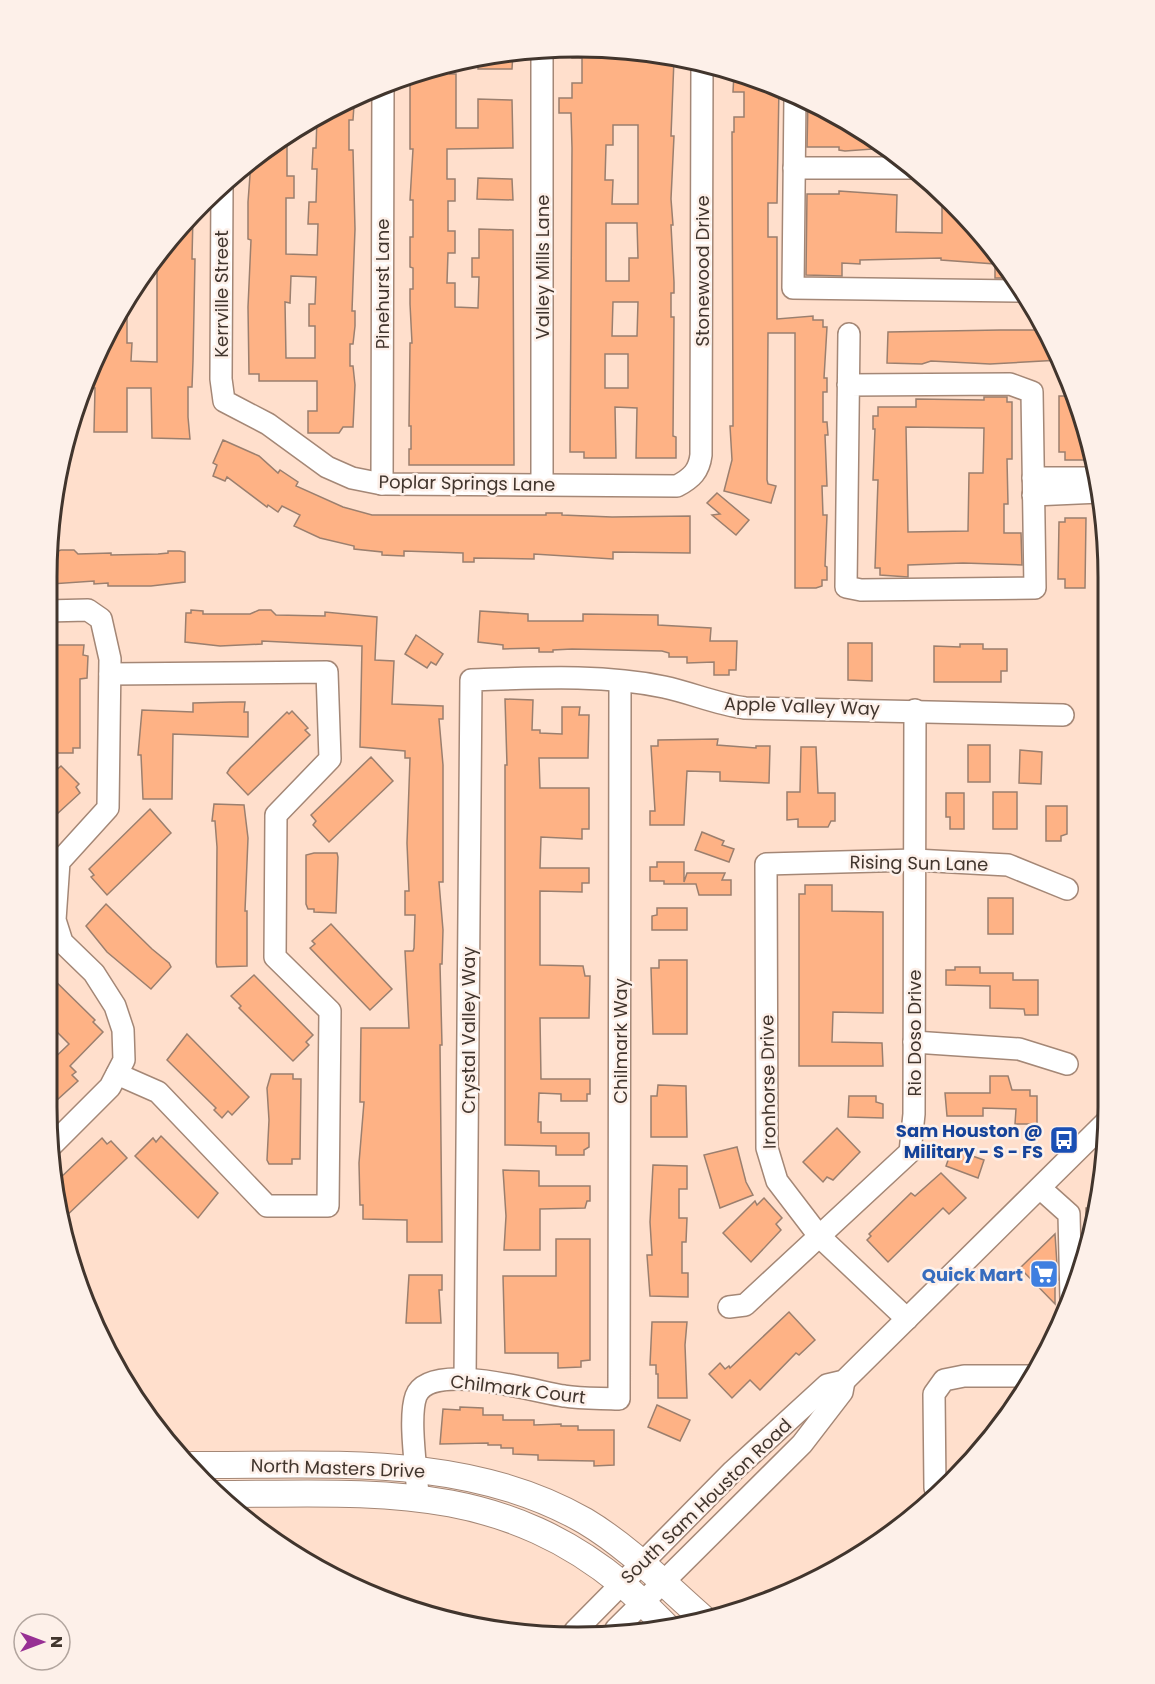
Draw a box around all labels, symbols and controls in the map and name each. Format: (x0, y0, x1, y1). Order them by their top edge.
street label: Valley Mills Lane (530, 195, 555, 339)
street label: Stonewood Drive (690, 195, 715, 347)
street label: Pinehurst Lane (370, 219, 395, 349)
street label: Kerrville Street (209, 230, 234, 358)
street label: Poplar Springs Lane (378, 469, 556, 497)
street label: Apple Valley Way (724, 691, 880, 721)
street label: Rising Sun Lane (849, 849, 989, 877)
street label: Crystal Valley Way (456, 946, 481, 1114)
street label: Rio Doso Drive (902, 970, 927, 1096)
street label: Chilmark Way (608, 978, 633, 1104)
street label: Ironhorse Drive (754, 1015, 782, 1149)
place label: Sam Houston @ Military - S - FS (896, 1118, 1043, 1164)
bus stop icon: Sam Houston @ Military - S - FS (1048, 1124, 1080, 1156)
supermarket icon: Quick Mart (1028, 1258, 1060, 1290)
place label: Quick Mart (922, 1262, 1023, 1287)
street label: Chilmark Court (449, 1368, 587, 1410)
street label: South Sam Houston Road (615, 1413, 797, 1589)
street label: North Masters Drive (250, 1452, 426, 1484)
north arrow (12, 1612, 72, 1672)
text: N (45, 1636, 68, 1648)

